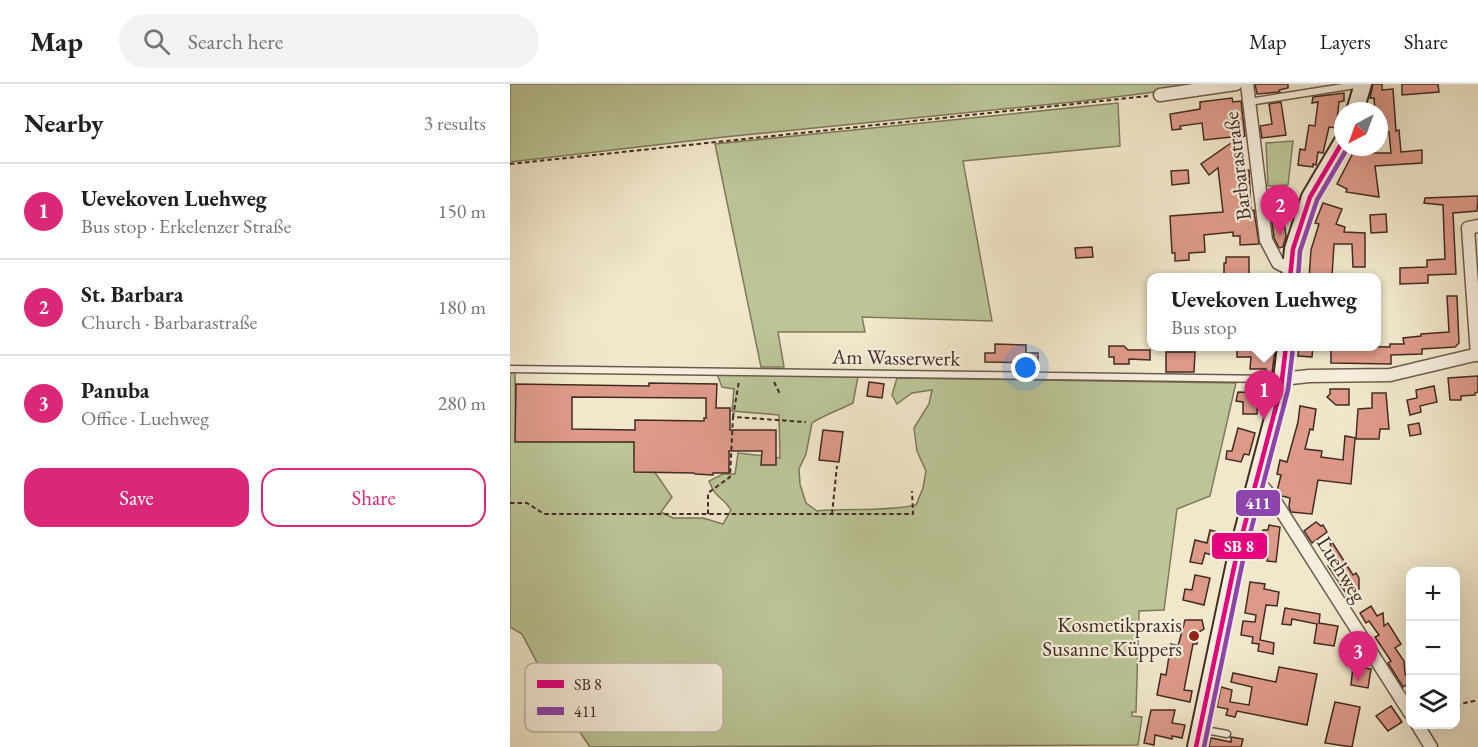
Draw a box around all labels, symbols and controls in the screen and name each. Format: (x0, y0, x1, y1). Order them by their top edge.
search box (119, 14, 539, 68)
text: Map (30, 23, 83, 59)
icon: search (140, 25, 173, 58)
text: Search here (188, 27, 283, 56)
text: Map (1249, 28, 1287, 55)
text: Layers (1320, 28, 1371, 55)
text: Share (1404, 28, 1448, 55)
north arrow (1334, 102, 1388, 156)
text: Nearby (24, 106, 104, 140)
text: 3 results (423, 110, 486, 136)
street label: Barbarastraße (1217, 110, 1257, 222)
text: Uevekoven Luehweg (81, 184, 267, 213)
pin: 2 (1260, 186, 1300, 235)
text: 1 (38, 198, 49, 224)
text: 150 m (438, 198, 486, 224)
text: Bus stop · Erkelenzer Straße (81, 213, 291, 239)
popup (1147, 273, 1381, 351)
text: St. Barbara (81, 280, 184, 309)
text: Uevekoven Luehweg (1171, 285, 1357, 314)
text: 2 (38, 294, 49, 320)
text: 180 m (438, 294, 486, 320)
text: Church · Barbarastraße (81, 309, 257, 335)
text: Bus stop (1171, 314, 1237, 340)
street label: Am Wasserwerk (831, 342, 962, 372)
your location (1011, 353, 1040, 382)
pin: 1 (1244, 370, 1284, 420)
text: Panuba (81, 376, 150, 405)
text: 3 (38, 390, 49, 416)
text: 280 m (438, 390, 486, 416)
text: Office · Luehweg (81, 405, 209, 431)
button: Save (24, 468, 249, 527)
button: Share (261, 468, 486, 527)
line badge: 411 (1235, 489, 1281, 517)
text: 411 (1245, 493, 1271, 514)
street label: Luehweg (1311, 531, 1373, 608)
line badge: SB 8 (1211, 532, 1268, 560)
text: SB 8 (1224, 536, 1254, 557)
map controls (1406, 567, 1460, 729)
button: + (1406, 567, 1460, 621)
place label: Kosmetikpraxis Susanne Küppers (1042, 611, 1182, 662)
button: − (1406, 621, 1460, 675)
marker: Kosmetikpraxis Susanne Küppers (1187, 629, 1201, 643)
pin: 3 (1338, 632, 1378, 681)
legend (525, 663, 723, 732)
text: SB 8 (574, 674, 602, 695)
button: layers (1406, 675, 1460, 729)
text: 411 (574, 701, 597, 722)

